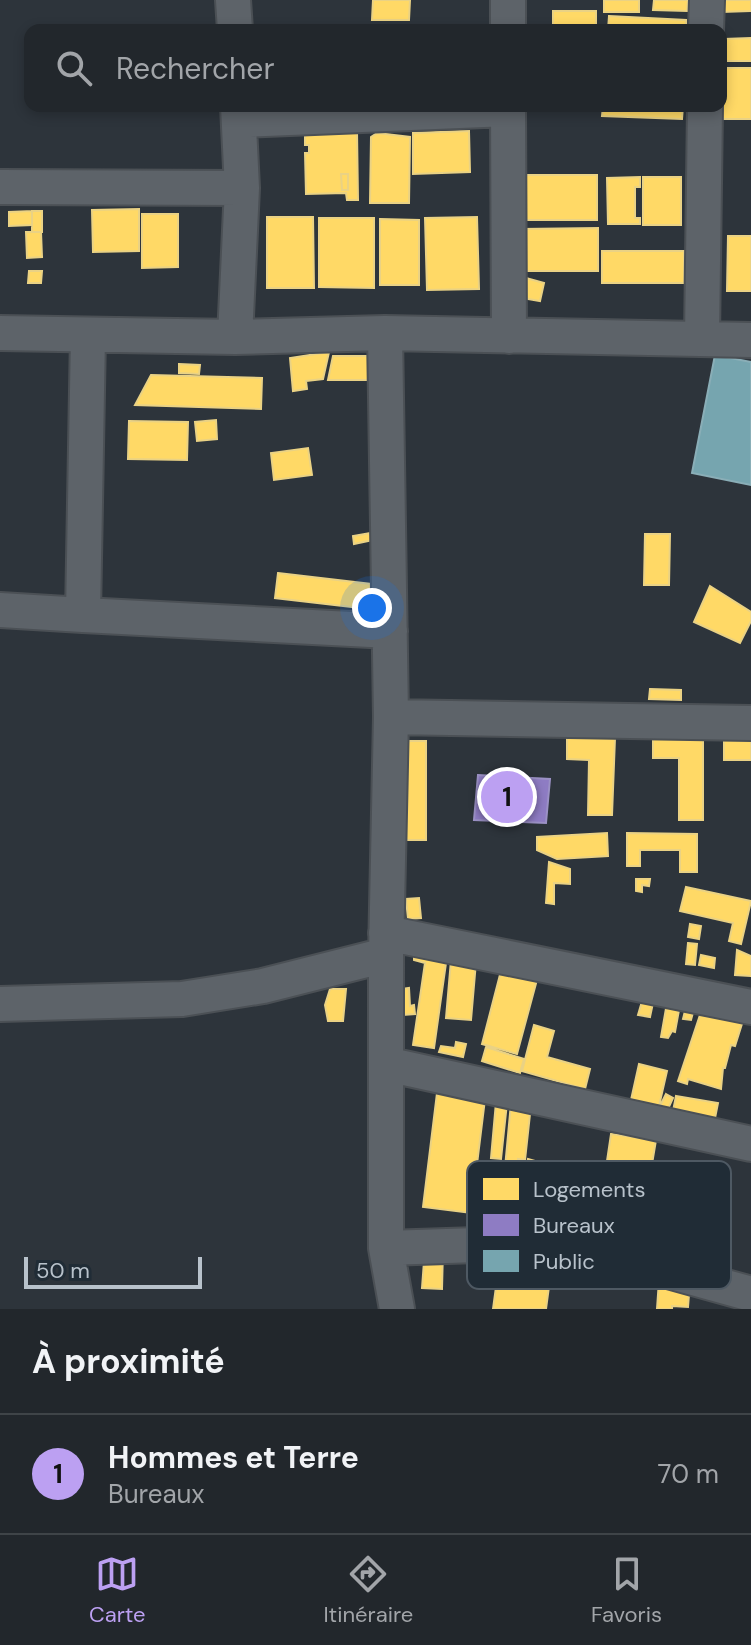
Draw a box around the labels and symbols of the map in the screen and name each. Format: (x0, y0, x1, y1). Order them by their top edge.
your location (352, 588, 392, 628)
pin: 1 (481, 767, 533, 827)
legend (467, 1161, 731, 1289)
text: Logements (533, 1175, 645, 1204)
text: Bureaux (533, 1211, 615, 1240)
text: Public (533, 1247, 595, 1276)
scale bar (24, 1253, 202, 1289)

